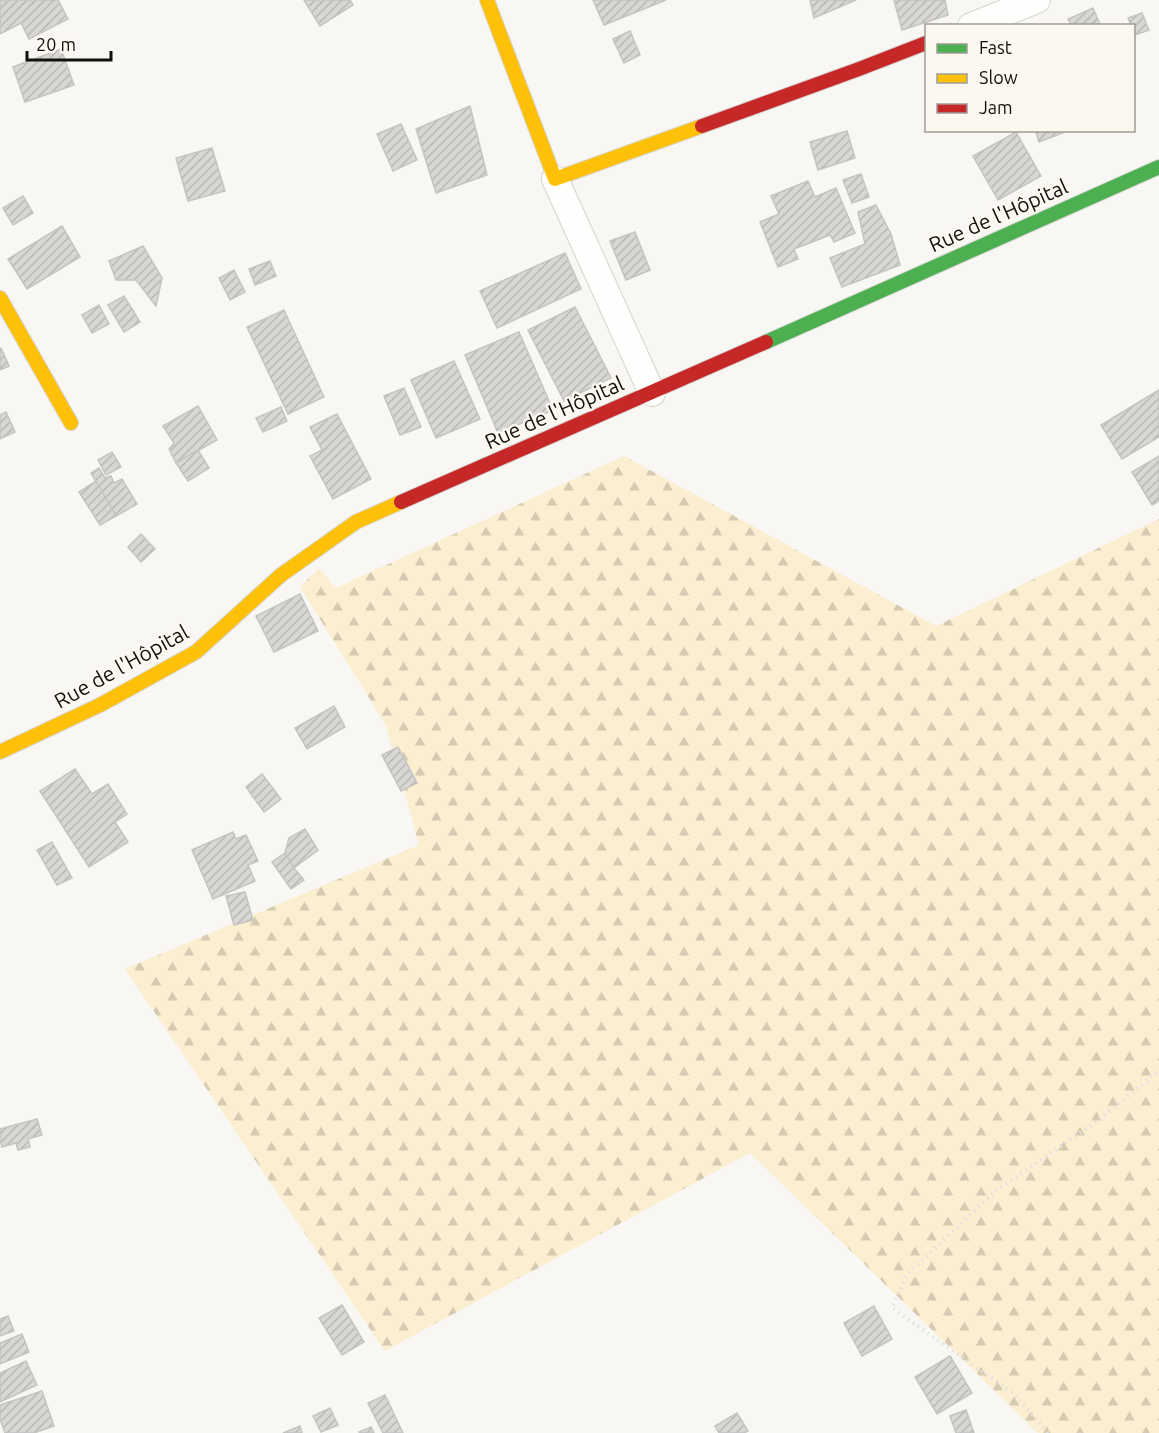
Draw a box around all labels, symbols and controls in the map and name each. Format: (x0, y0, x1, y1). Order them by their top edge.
scale bar (27, 24, 111, 62)
legend (925, 24, 1135, 132)
text: 20 m (36, 34, 76, 54)
text: Fast (979, 37, 1012, 57)
text: Slow (979, 67, 1018, 87)
text: Jam (979, 97, 1013, 117)
street label: Rue de l'Hôpital (925, 174, 1071, 256)
street label: Rue de l'Hôpital (481, 371, 627, 453)
street label: Rue de l'Hôpital (50, 619, 192, 713)

